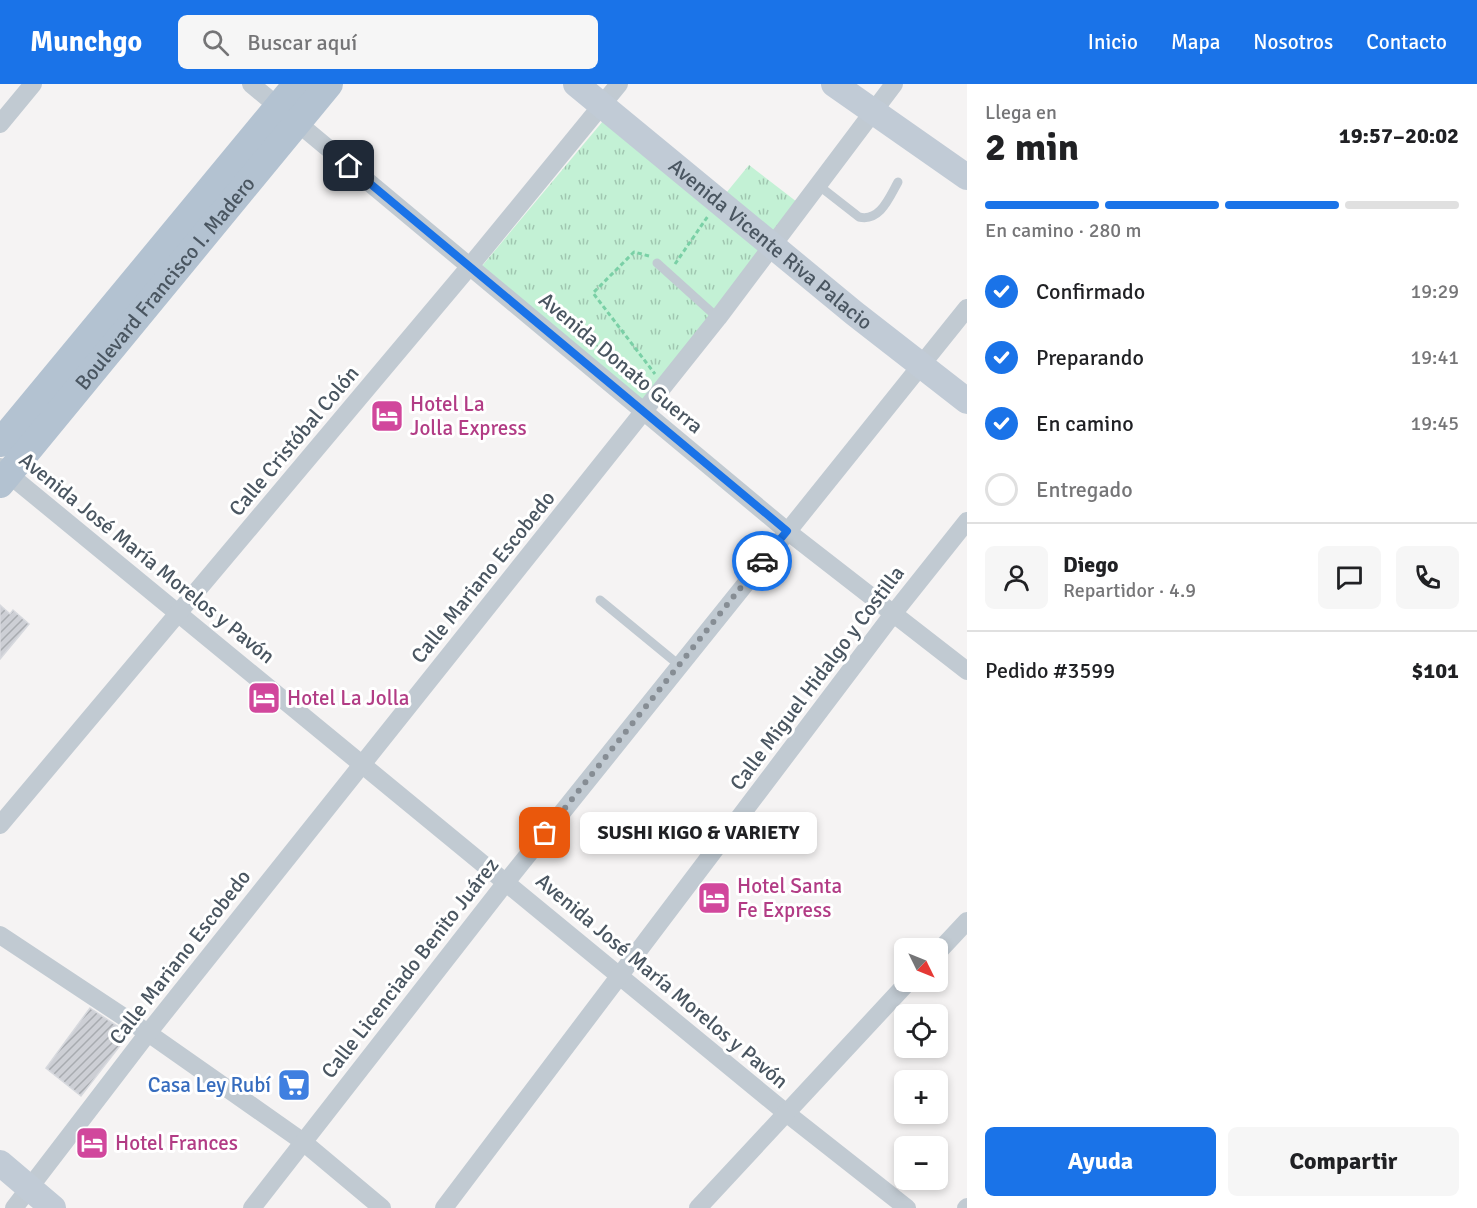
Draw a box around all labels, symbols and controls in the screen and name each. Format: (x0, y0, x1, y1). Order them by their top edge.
search box (178, 15, 598, 69)
text: Munchgo (30, 25, 142, 59)
icon: search (199, 26, 232, 59)
text: Buscar aquí (247, 29, 357, 56)
text: Inicio (1088, 29, 1138, 55)
text: Mapa (1171, 29, 1220, 55)
text: Nosotros (1253, 29, 1333, 55)
text: Contacto (1366, 29, 1447, 55)
text: Llega en (985, 100, 1057, 125)
text: 19:57–20:02 (1339, 122, 1459, 149)
text: 2 min (985, 123, 1079, 171)
pin (323, 140, 374, 191)
icon: home (332, 149, 365, 182)
street label: Avenida Vicente Riva Palacio (663, 153, 878, 336)
street label: Boulevard Francisco I. Madero (70, 171, 261, 395)
text: En camino · 280 m (985, 218, 1142, 243)
icon: check (985, 275, 1018, 308)
text: Confirmado (1036, 278, 1145, 305)
text: 19:29 (1410, 279, 1459, 304)
street label: Avenida Donato Guerra (534, 287, 708, 439)
icon: check (985, 341, 1018, 374)
text: Preparando (1036, 344, 1144, 371)
text: 19:41 (1410, 345, 1459, 370)
street label: Calle Cristóbal Colón (224, 361, 364, 521)
place label: Hotel La Jolla Express (410, 391, 527, 441)
hotel icon: Hotel La Jolla Express (369, 398, 405, 434)
icon: check (985, 407, 1018, 440)
text: En camino (1036, 410, 1134, 437)
text: 19:45 (1410, 411, 1459, 436)
street label: Avenida José María Morelos y Pavón (14, 447, 280, 669)
text: Entregado (1036, 476, 1133, 503)
street label: Calle Mariano Escobedo (405, 485, 561, 669)
courier (732, 531, 792, 591)
icon: car (746, 545, 779, 578)
button: person (985, 546, 1048, 609)
button: chat (1318, 546, 1381, 609)
button: phone (1396, 546, 1459, 609)
text: Diego (1063, 551, 1118, 578)
street label: Calle Miguel Hidalgo y Costilla (724, 561, 910, 795)
text: Repartidor · 4.9 (1063, 578, 1196, 603)
text: Pedido #3599 (985, 657, 1115, 684)
text: $101 (1411, 657, 1459, 684)
hotel icon: Hotel La Jolla (246, 680, 282, 716)
place label: Hotel La Jolla (287, 685, 410, 711)
pin (519, 807, 570, 858)
callout: SUSHI KIGO & VARIETY (581, 812, 818, 854)
icon: bag (528, 816, 561, 849)
text: SUSHI KIGO & VARIETY (597, 820, 800, 845)
street label: Calle Licenciado Benito Juárez (316, 852, 504, 1084)
street label: Calle Mariano Escobedo (104, 864, 256, 1050)
street label: Avenida José María Morelos y Pavón (531, 868, 793, 1094)
place label: Hotel Santa Fe Express (737, 873, 842, 923)
hotel icon: Hotel Santa Fe Express (696, 880, 732, 916)
north arrow (894, 938, 948, 992)
map controls (894, 938, 948, 1190)
button: locate (894, 1004, 948, 1058)
supermarket icon: Casa Ley Rubí (276, 1067, 312, 1103)
button: + (894, 1070, 948, 1124)
place label: Casa Ley Rubí (148, 1072, 271, 1098)
hotel icon: Hotel Frances (74, 1125, 110, 1161)
button: Ayuda (985, 1127, 1216, 1196)
button: Compartir (1228, 1127, 1459, 1196)
place label: Hotel Frances (115, 1130, 238, 1156)
button: − (894, 1136, 948, 1190)

